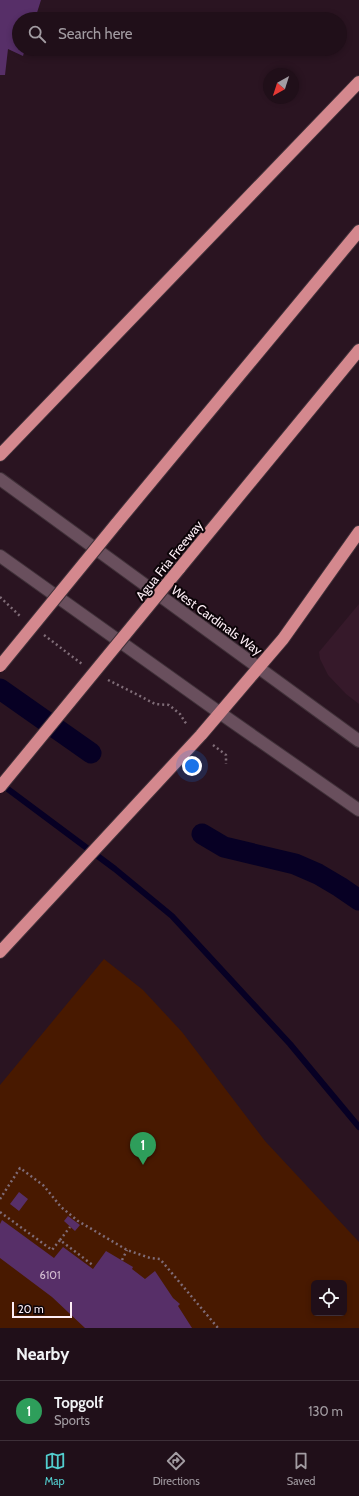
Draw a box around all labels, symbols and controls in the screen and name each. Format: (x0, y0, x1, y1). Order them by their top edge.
search box (12, 12, 347, 56)
icon: search (26, 23, 48, 45)
text: Search here (58, 25, 133, 43)
north arrow (263, 68, 299, 104)
street label: Agua Fria Freeway (132, 517, 206, 603)
street label: West Cardinals Way (168, 582, 266, 659)
your location (182, 756, 202, 776)
pin: 1 (130, 1132, 156, 1165)
house number: 6101 (39, 1268, 61, 1282)
map controls (311, 1280, 347, 1316)
button: locate (311, 1280, 347, 1316)
scale bar (12, 1300, 72, 1319)
text: 20 m (18, 1302, 44, 1316)
text: Nearby (16, 1344, 69, 1364)
text: Topgolf (54, 1394, 103, 1412)
text: 1 (27, 1403, 31, 1419)
text: 130 m (308, 1403, 343, 1419)
text: Sports (54, 1412, 90, 1428)
tab: Map (44, 1450, 66, 1488)
tab: Directions (153, 1450, 200, 1488)
tab: Saved (287, 1450, 315, 1488)

